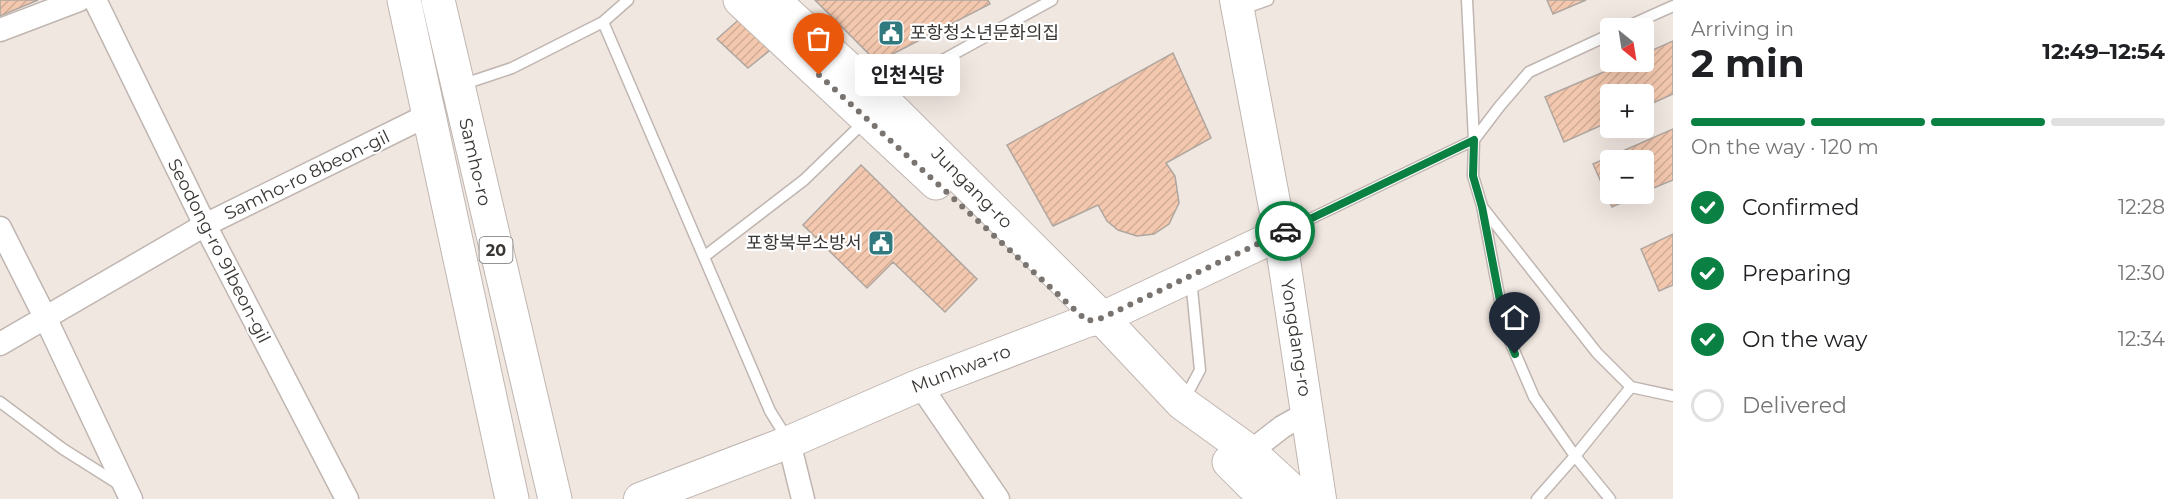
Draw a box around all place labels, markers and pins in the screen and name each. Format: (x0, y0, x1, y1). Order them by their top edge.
pin (793, 13, 844, 75)
public building icon: 포항청소년문화의집 (876, 18, 906, 48)
place label: 포항청소년문화의집 (910, 22, 1059, 44)
callout: 인천식당 (855, 54, 960, 96)
public building icon: 포항북부소방서 (866, 228, 896, 258)
place label: 포항북부소방서 (746, 232, 862, 254)
pin (1489, 292, 1540, 354)

